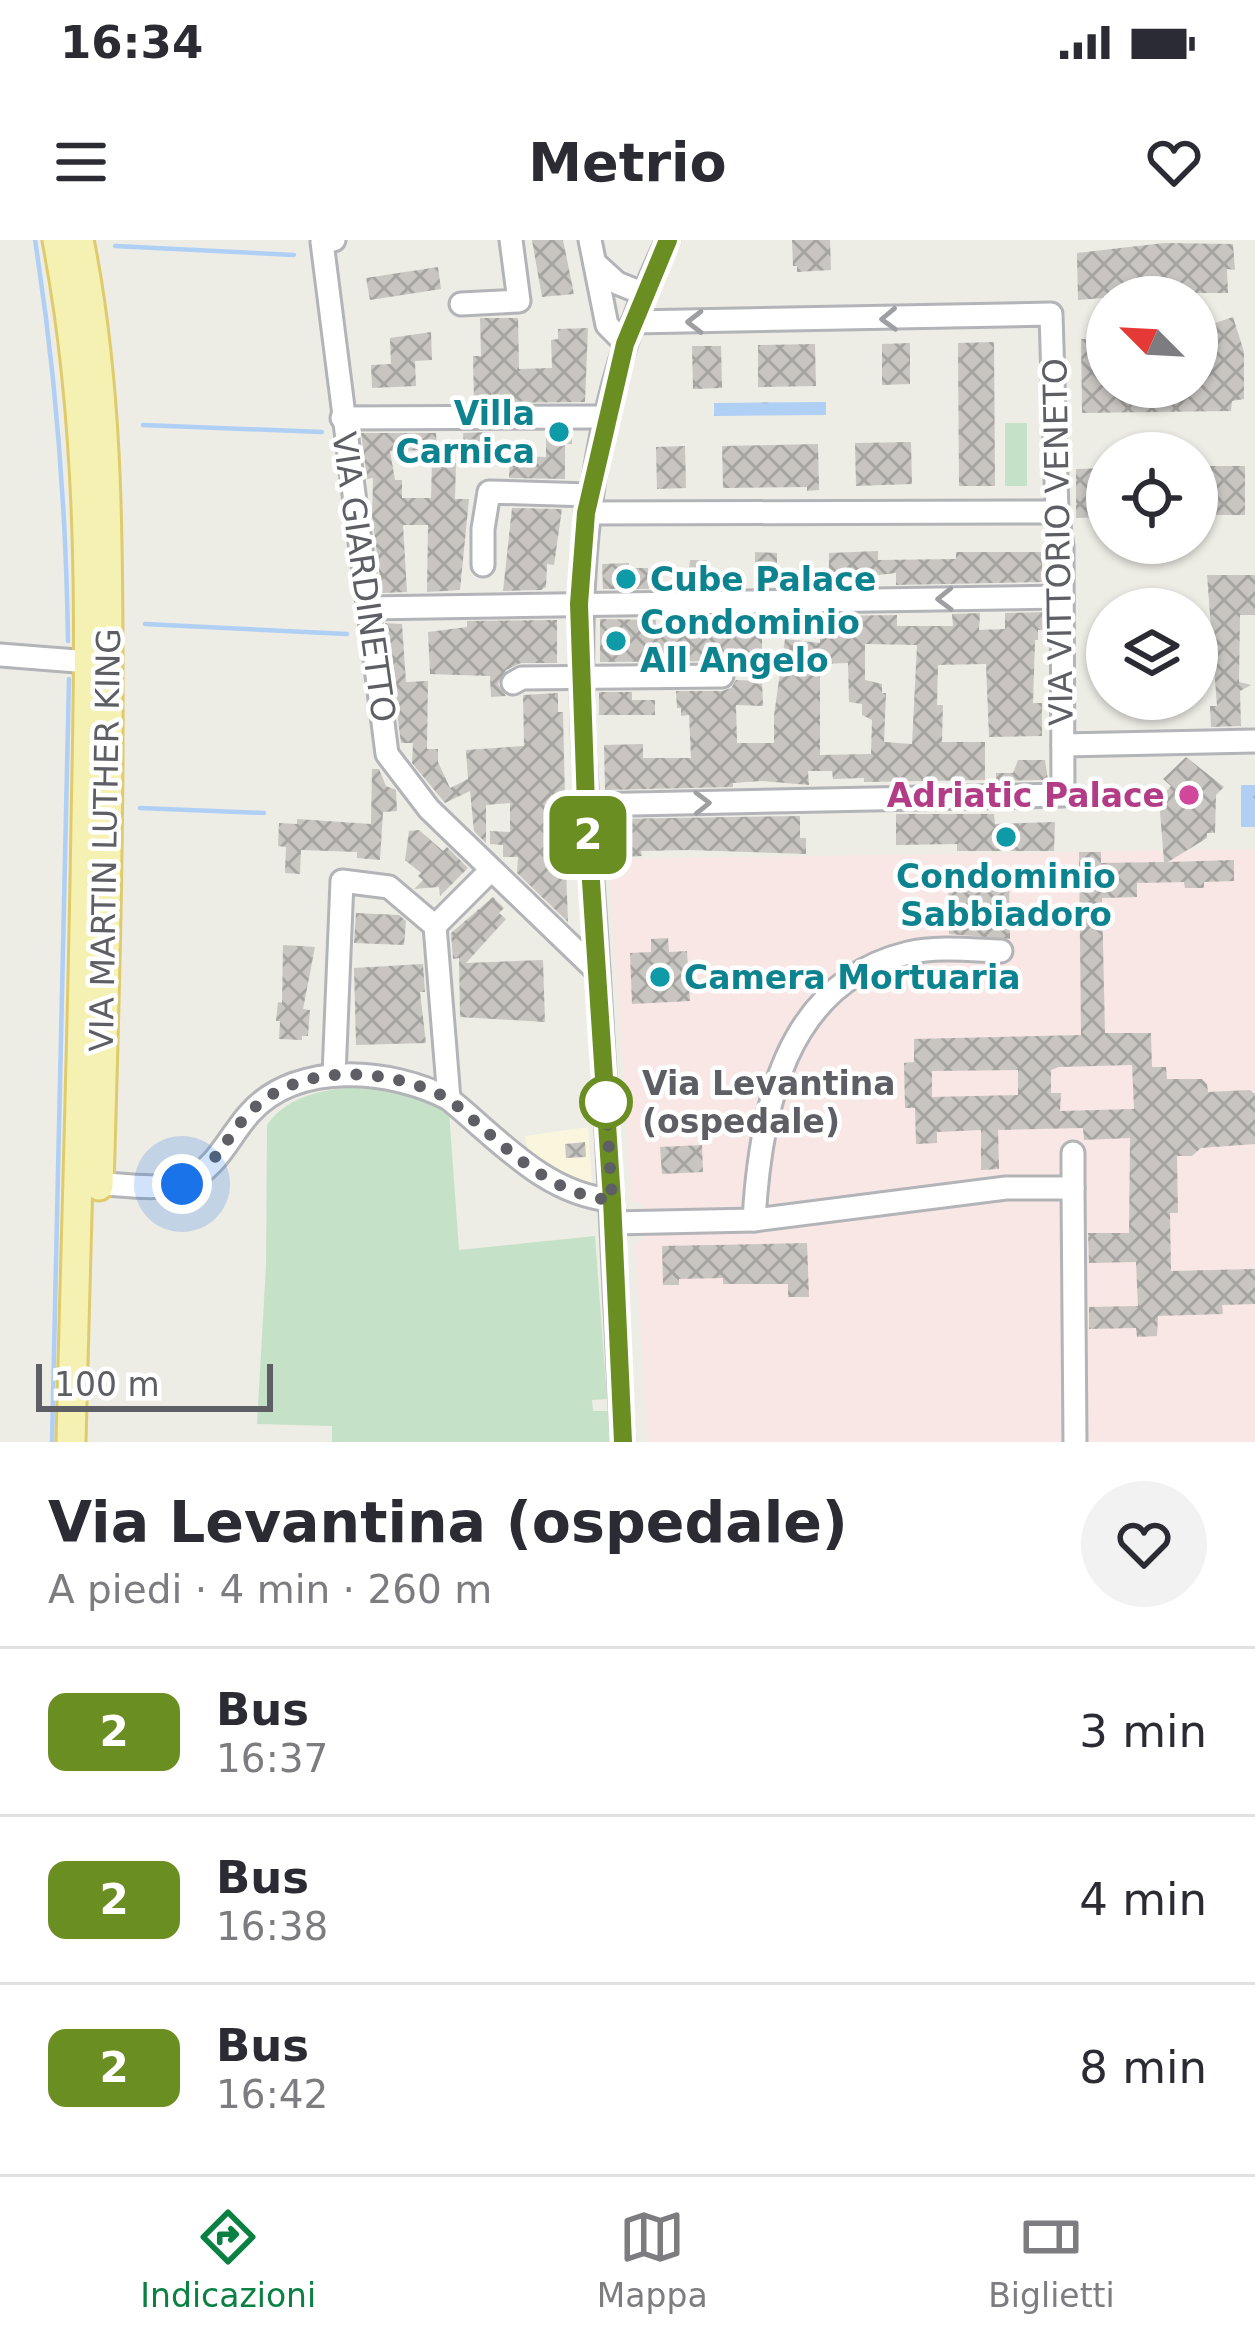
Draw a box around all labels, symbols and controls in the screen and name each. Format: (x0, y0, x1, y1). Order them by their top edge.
text: 16:34 (60, 16, 203, 69)
icon: menu (48, 129, 114, 195)
icon: heart (1141, 129, 1207, 195)
text: Metrio (528, 131, 727, 194)
north arrow (1086, 276, 1218, 408)
map controls (1086, 276, 1218, 720)
one-way arrow (879, 305, 898, 331)
one-way arrow (685, 309, 703, 335)
street label: VIA VITTORIO VENETO (1035, 358, 1081, 726)
place label: Villa Carnica (396, 394, 535, 471)
marker: Villa Carnica (546, 419, 572, 445)
street label: VIA GIARDINETTO (324, 429, 404, 725)
button: locate (1086, 432, 1218, 564)
place label: Cube Palace (650, 560, 876, 599)
marker: Cube Palace (613, 566, 639, 592)
one-way arrow (935, 585, 954, 611)
button: layers (1086, 588, 1218, 720)
place label: Condominio All Angelo (640, 603, 860, 680)
street label: VIA MARTIN LUTHER KING (82, 628, 128, 1052)
marker: Condominio All Angelo (603, 628, 629, 654)
place label: Adriatic Palace (887, 776, 1165, 815)
marker: Adriatic Palace (1176, 782, 1202, 808)
one-way arrow (693, 790, 712, 816)
line badge: 2 (549, 796, 627, 874)
text: 2 (573, 810, 603, 859)
marker: Condominio Sabbiadoro (993, 824, 1019, 850)
place label: Condominio Sabbiadoro (896, 857, 1116, 934)
place label: Camera Mortuaria (684, 958, 1020, 997)
marker: Camera Mortuaria (647, 964, 673, 990)
place label: Via Levantina (ospedale) (642, 1064, 896, 1141)
marker: Via Levantina (ospedale) (581, 1077, 631, 1127)
your location (152, 1154, 212, 1214)
scale bar (36, 1358, 273, 1411)
text: 100 m (54, 1365, 160, 1404)
button: heart (1081, 1481, 1207, 1607)
text: Via Levantina (ospedale) (48, 1489, 848, 1555)
text: A piedi · 4 min · 260 m (48, 1567, 492, 1612)
text: Bus (216, 1683, 309, 1736)
text: 3 min (1079, 1705, 1207, 1758)
text: 2 (99, 1707, 129, 1756)
text: 16:37 (216, 1736, 328, 1781)
text: Bus (216, 1851, 309, 1904)
text: 4 min (1079, 1873, 1207, 1926)
text: 2 (99, 1875, 129, 1924)
text: 16:38 (216, 1904, 328, 1949)
text: Bus (216, 2019, 309, 2072)
text: 8 min (1079, 2041, 1207, 2094)
text: 2 (99, 2043, 129, 2092)
text: 16:42 (216, 2072, 328, 2117)
tab: Indicazioni (140, 2204, 316, 2315)
tab: Mappa (597, 2204, 708, 2315)
tab: Biglietti (988, 2204, 1115, 2315)

